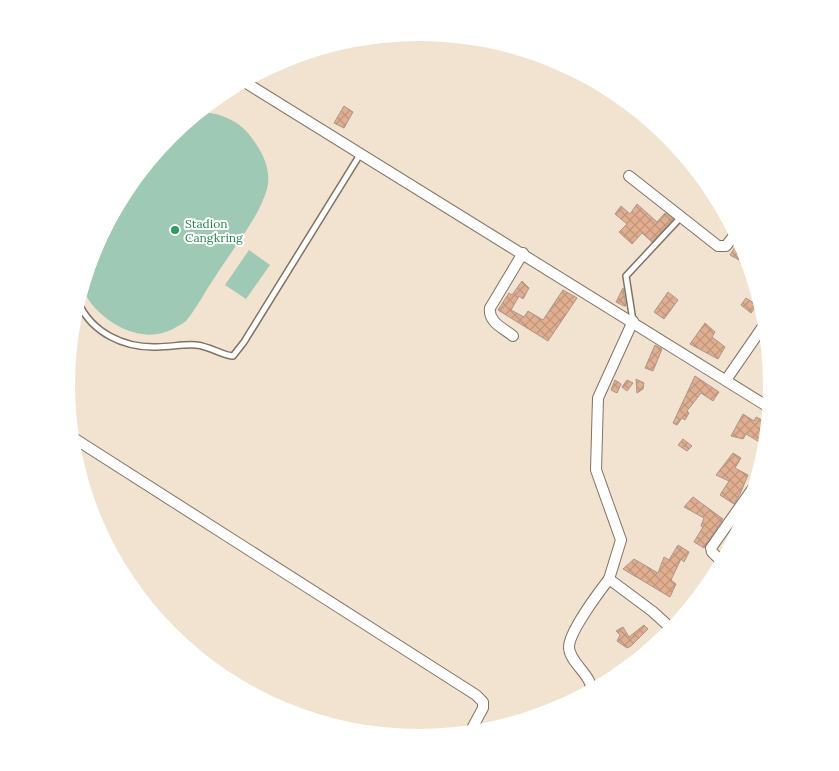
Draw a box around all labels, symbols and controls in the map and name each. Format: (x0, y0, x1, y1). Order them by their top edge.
place label: Stadion Cangkring (185, 216, 243, 245)
marker: Stadion Cangkring (169, 224, 181, 236)

